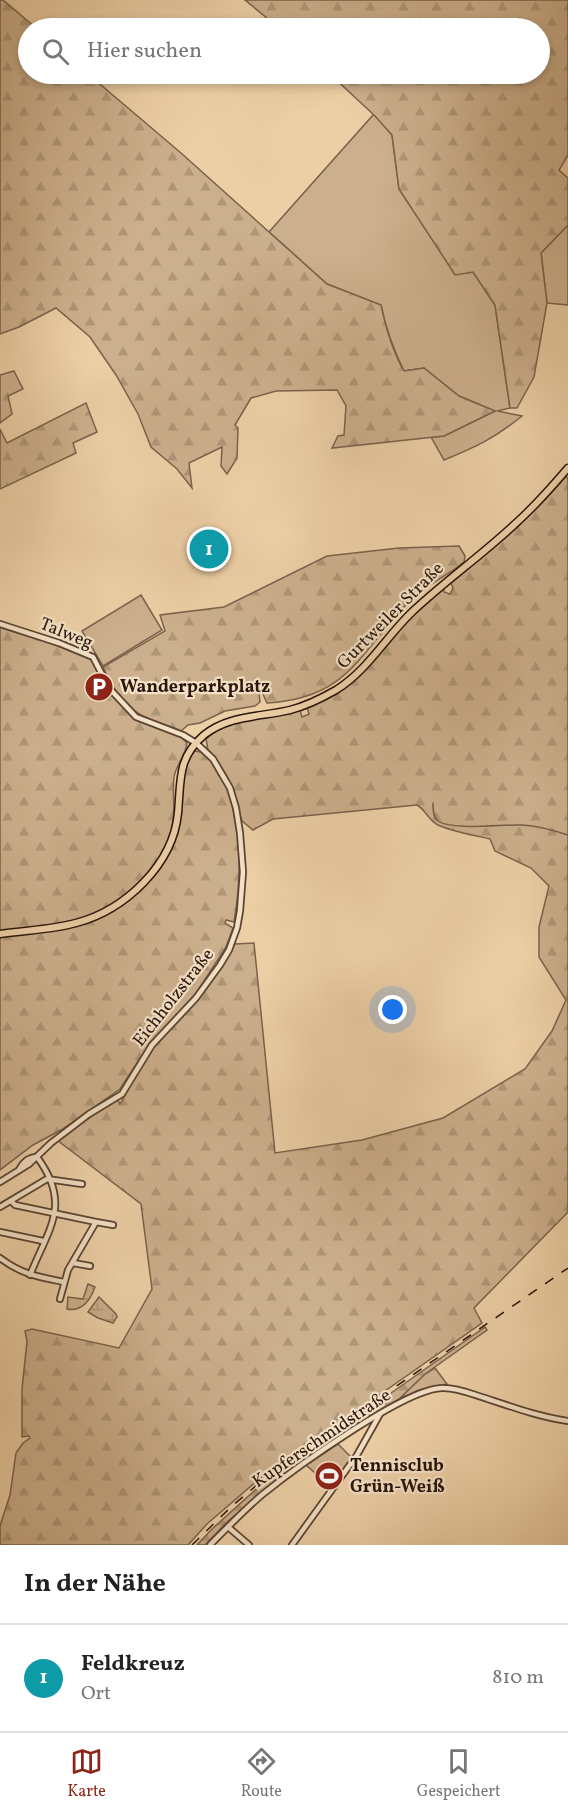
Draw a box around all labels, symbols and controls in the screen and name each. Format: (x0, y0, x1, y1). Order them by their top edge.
search box (18, 18, 550, 84)
icon: search (39, 35, 72, 68)
text: Hier suchen (87, 36, 202, 67)
pin: 1 (190, 526, 228, 572)
street label: Gurtweiler Straße (332, 557, 450, 675)
street label: Talweg (36, 612, 96, 656)
parking icon: Wanderparkplatz (83, 671, 115, 703)
place label: Wanderparkplatz (120, 675, 270, 700)
street label: Eichholzstraße (128, 943, 220, 1053)
your location (378, 995, 407, 1024)
street label: Kupferschmidstraße (248, 1383, 396, 1495)
place label: Tennisclub Grün-Weiß (350, 1454, 445, 1500)
sports icon: Tennisclub Grün-Weiß (313, 1460, 345, 1492)
text: In der Nähe (24, 1566, 166, 1602)
text: Feldkreuz (81, 1649, 185, 1680)
text: 1 (39, 1664, 48, 1692)
text: 810 m (492, 1664, 544, 1692)
text: Ort (81, 1680, 111, 1708)
tab: Karte (67, 1745, 106, 1803)
tab: Route (241, 1745, 282, 1803)
tab: Gespeichert (417, 1745, 501, 1803)

